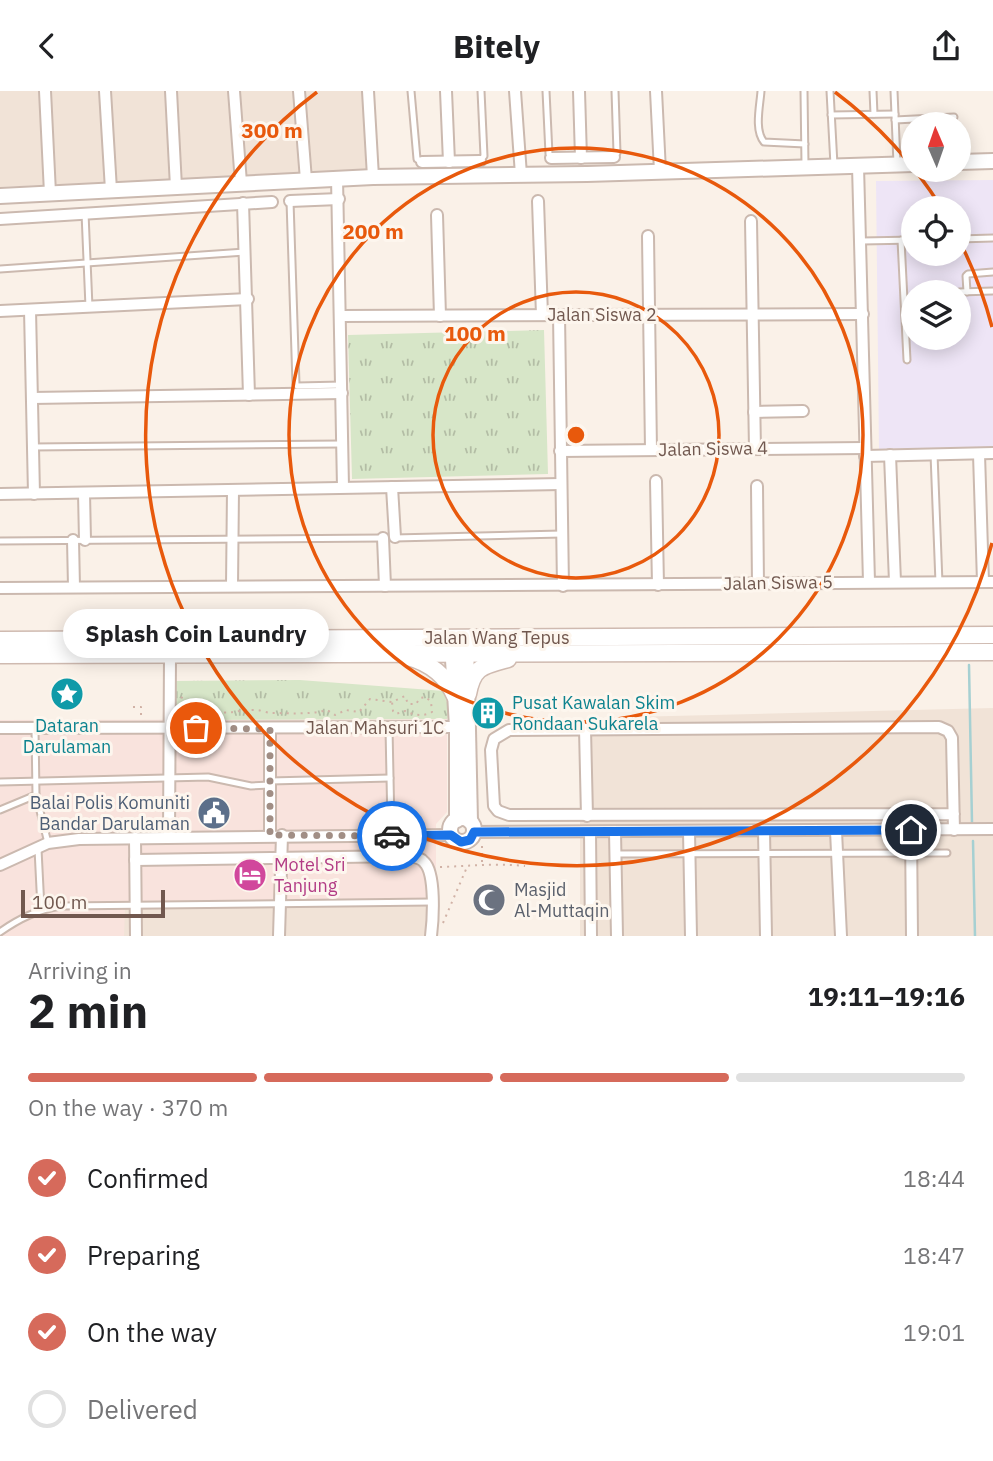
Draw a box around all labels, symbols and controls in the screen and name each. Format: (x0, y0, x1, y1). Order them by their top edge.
text: Bitely (453, 25, 540, 67)
icon: back (28, 27, 66, 65)
icon: share (927, 27, 965, 65)
north arrow (901, 112, 971, 182)
map controls (901, 112, 971, 350)
text: 300 m (241, 116, 303, 144)
button: locate (901, 196, 971, 266)
text: 200 m (342, 217, 404, 245)
button: layers (901, 280, 971, 350)
street label: Jalan Siswa 2 (547, 303, 657, 326)
text: 100 m (444, 319, 506, 347)
centre of rings (564, 423, 588, 447)
street label: Jalan Siswa 4 (658, 436, 768, 461)
street label: Jalan Siswa 5 (723, 570, 833, 595)
callout: Splash Coin Laundry (63, 609, 329, 658)
text: Splash Coin Laundry (85, 618, 307, 648)
street label: Jalan Wang Tepus (424, 626, 570, 649)
place icon: Dataran Darulaman (48, 675, 86, 713)
place label: Pusat Kawalan Skim Rondaan Sukarela (512, 691, 675, 735)
building icon: Pusat Kawalan Skim Rondaan Sukarela (469, 694, 507, 732)
pin (166, 698, 226, 758)
icon: bag (177, 709, 215, 747)
place label: Dataran Darulaman (23, 714, 111, 758)
street label: Jalan Mahsuri 1C (306, 716, 444, 739)
place label: Balai Polis Komuniti Bandar Darulaman (30, 791, 190, 835)
public building icon: Balai Polis Komuniti Bandar Darulaman (195, 794, 233, 832)
pin (881, 800, 941, 860)
courier (357, 801, 427, 871)
icon: home (892, 811, 930, 849)
icon: car (373, 817, 411, 855)
place label: Motel Sri Tanjung (274, 853, 346, 897)
hotel icon: Motel Sri Tanjung (231, 856, 269, 894)
place label: Masjid Al-Muttaqin (514, 878, 610, 922)
mosque icon: Masjid Al-Muttaqin (470, 881, 508, 919)
scale bar (21, 887, 164, 919)
text: 100 m (32, 890, 87, 914)
text: Arriving in (28, 955, 132, 985)
text: 19:11–19:16 (808, 979, 965, 1013)
text: 2 min (28, 981, 148, 1041)
text: On the way · 370 m (28, 1092, 228, 1122)
icon: check (28, 1159, 66, 1197)
text: Confirmed (87, 1161, 209, 1195)
text: 18:44 (903, 1163, 965, 1193)
icon: check (28, 1236, 66, 1274)
text: Preparing (87, 1238, 200, 1272)
text: 18:47 (903, 1240, 965, 1270)
icon: check (28, 1313, 66, 1351)
text: On the way (87, 1315, 217, 1349)
text: 19:01 (903, 1317, 965, 1347)
text: Delivered (87, 1392, 198, 1426)

